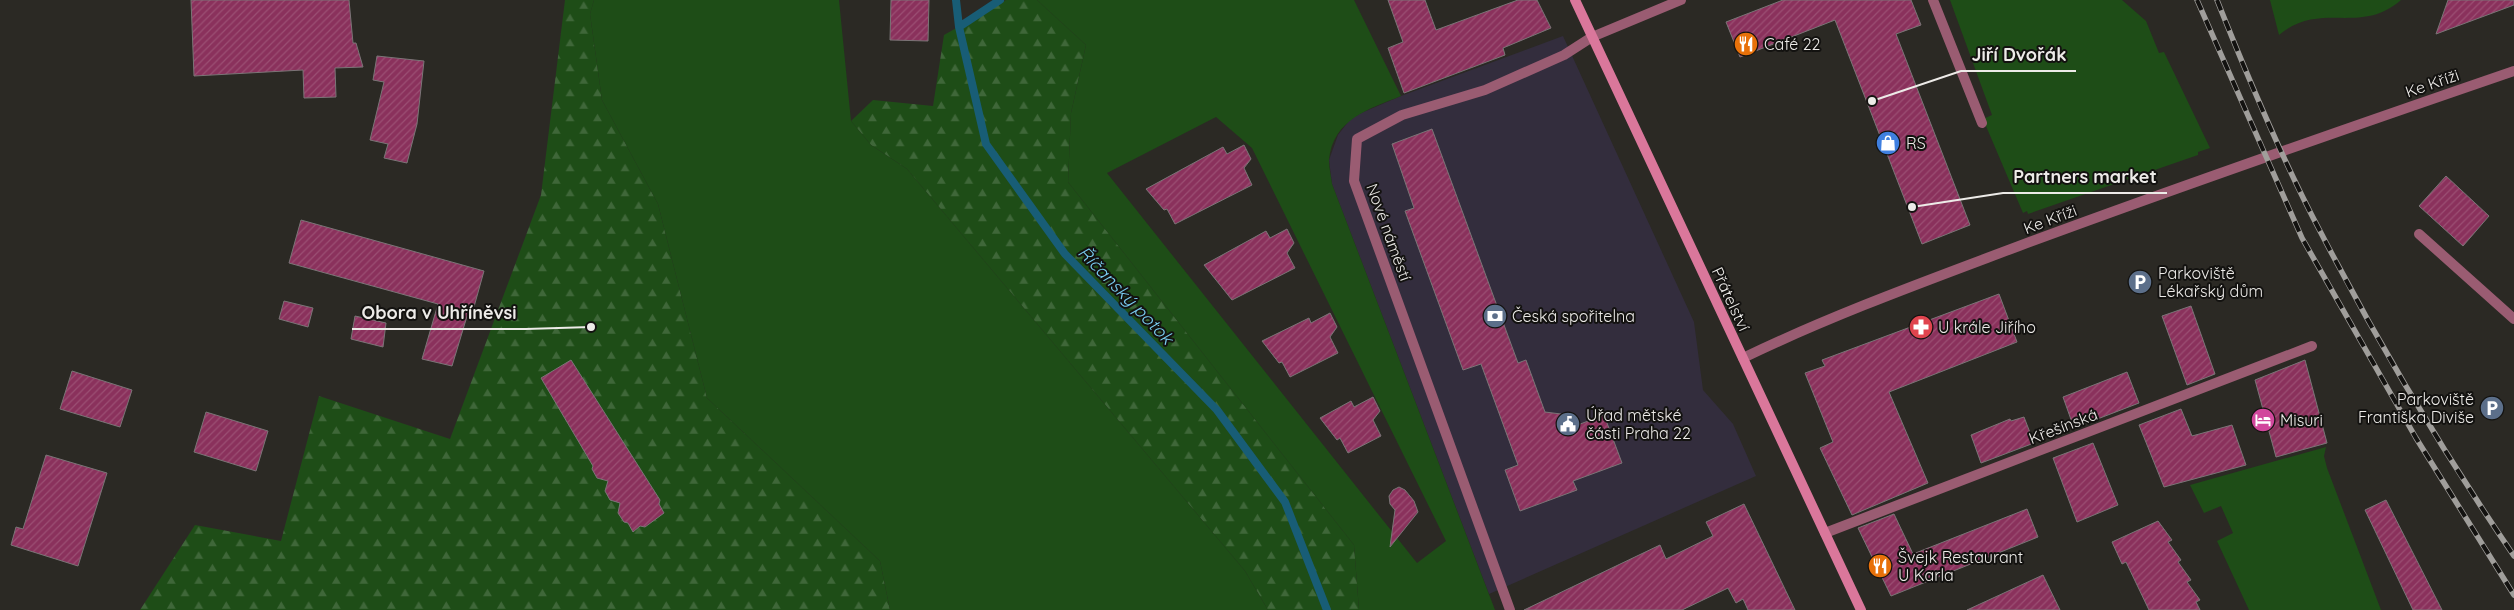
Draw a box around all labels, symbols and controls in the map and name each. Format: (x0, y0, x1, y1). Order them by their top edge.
restaurant icon: Café 22 (1733, 31, 1759, 57)
place label: Café 22 (1764, 34, 1821, 54)
callout: Jiří Dvořák (1961, 38, 2076, 71)
text: Jiří Dvořák (1972, 43, 2066, 66)
street label: Ke Kříži (2403, 65, 2461, 101)
shop icon: RS (1875, 130, 1901, 156)
place label: RS (1906, 133, 1926, 153)
callout: Partners market (2003, 160, 2167, 193)
text: Partners market (2013, 165, 2157, 188)
street label: Nové náměstí (1362, 181, 1416, 284)
street label: Ke Kříži (2021, 200, 2079, 238)
water label: Říčanský potok (1073, 241, 1180, 350)
place label: Parkoviště Lékařský dům (2158, 263, 2263, 301)
street label: Přátelství (1708, 264, 1755, 335)
parking icon: Parkoviště Lékařský dům (2127, 269, 2153, 295)
callout: Obora v Uhříněvsi (352, 296, 526, 329)
text: Obora v Uhříněvsi (362, 301, 516, 324)
bank icon: Česká spořitelna (1482, 303, 1508, 329)
place label: Česká spořitelna (1512, 306, 1635, 326)
pharmacy icon: U krále Jiřího (1908, 314, 1934, 340)
place label: U krále Jiřího (1938, 317, 2036, 337)
place label: Parkoviště Františka Diviše (2358, 389, 2474, 427)
parking icon: Parkoviště Františka Diviše (2479, 395, 2505, 421)
street label: Křešínská (2026, 404, 2100, 448)
place label: Úřad mětské části Praha 22 (1586, 405, 1691, 443)
hotel icon: Misuri (2250, 407, 2276, 433)
place label: Misuri (2280, 410, 2323, 430)
public building icon: Úřad mětské části Praha 22 (1555, 411, 1581, 437)
place label: Švejk Restaurant U Karla (1898, 547, 2023, 585)
restaurant icon: Švejk Restaurant U Karla (1867, 553, 1893, 579)

